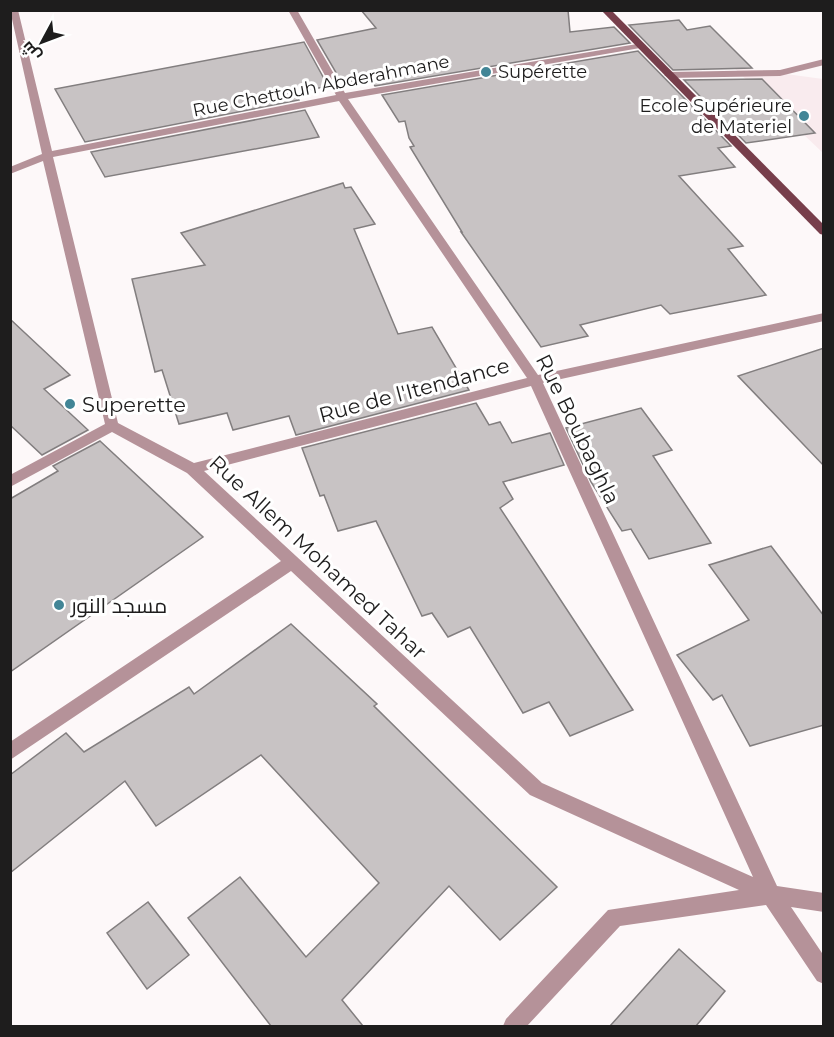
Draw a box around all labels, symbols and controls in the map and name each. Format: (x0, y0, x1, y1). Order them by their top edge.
north arrow (12, 12, 72, 72)
text: ش (17, 38, 45, 65)
street label: Rue Chettouh Abderahmane (191, 50, 451, 122)
place label: Supérette (498, 61, 587, 83)
marker: Supérette (479, 65, 493, 79)
place label: Ecole Supérieure de Materiel (639, 95, 792, 138)
marker: Ecole Supérieure de Materiel (797, 109, 811, 123)
street label: Rue Boubaghla (531, 350, 625, 508)
street label: Rue de l'Itendance (316, 353, 512, 427)
place label: Superette (82, 392, 186, 417)
marker: Superette (63, 397, 77, 411)
street label: Rue Allem Mohamed Tahar (204, 450, 432, 664)
place label: مسجد النور (70, 593, 167, 618)
marker: مسجد النور (52, 598, 66, 612)

